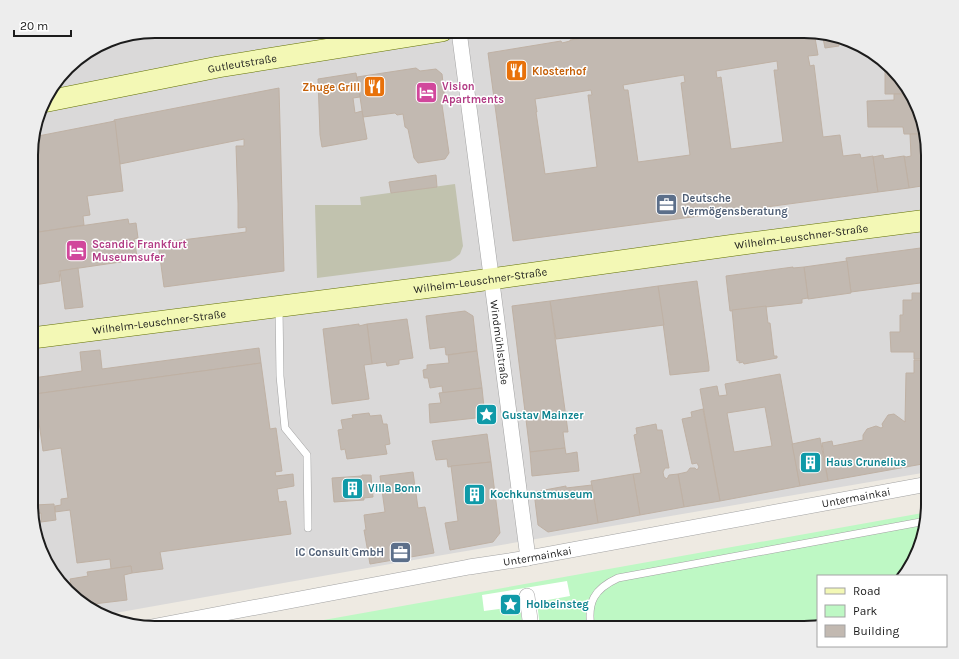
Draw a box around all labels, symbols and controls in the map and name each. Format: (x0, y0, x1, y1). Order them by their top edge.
scale bar (14, 12, 71, 38)
text: 20 m (20, 19, 48, 33)
street label: Gutleutstraße (207, 52, 278, 76)
restaurant icon: Klosterhof (503, 58, 529, 84)
place label: Klosterhof (532, 65, 587, 78)
restaurant icon: Zhuge Grill (362, 74, 388, 100)
hotel icon: Vision Apartments (413, 79, 439, 105)
place label: Vision Apartments (442, 80, 504, 106)
place label: Zhuge Grill (302, 81, 360, 94)
office icon: Deutsche Vermögensberatung (654, 191, 680, 217)
place label: Deutsche Vermögensberatung (682, 192, 788, 218)
street label: Wilhelm-Leuschner-Straße (734, 222, 869, 252)
hotel icon: Scandic Frankfurt Museumsufer (64, 237, 90, 263)
place label: Scandic Frankfurt Museumsufer (92, 238, 187, 264)
street label: Wilhelm-Leuschner-Straße (413, 265, 548, 296)
street label: Windmühlstraße (487, 299, 511, 386)
street label: Wilhelm-Leuschner-Straße (91, 307, 227, 337)
place icon: Gustav Mainzer (474, 402, 500, 428)
place label: Gustav Mainzer (502, 409, 584, 422)
building icon: Haus Crunelius (797, 449, 823, 475)
place label: Haus Crunelius (826, 456, 906, 469)
building icon: Villa Bonn (339, 475, 365, 501)
building icon: Kochkunstmuseum (462, 481, 488, 507)
place label: Villa Bonn (368, 482, 421, 495)
street label: Untermainkai (821, 485, 891, 511)
place label: Kochkunstmuseum (490, 488, 593, 501)
office icon: iC Consult GmbH (387, 539, 413, 565)
street label: Untermainkai (502, 544, 573, 569)
place label: iC Consult GmbH (295, 546, 384, 559)
legend (817, 575, 947, 647)
text: Road (853, 584, 881, 598)
place icon: Holbeinsteg (498, 591, 524, 617)
place label: Holbeinsteg (526, 598, 589, 611)
text: Park (853, 604, 878, 618)
text: Building (853, 624, 900, 638)

